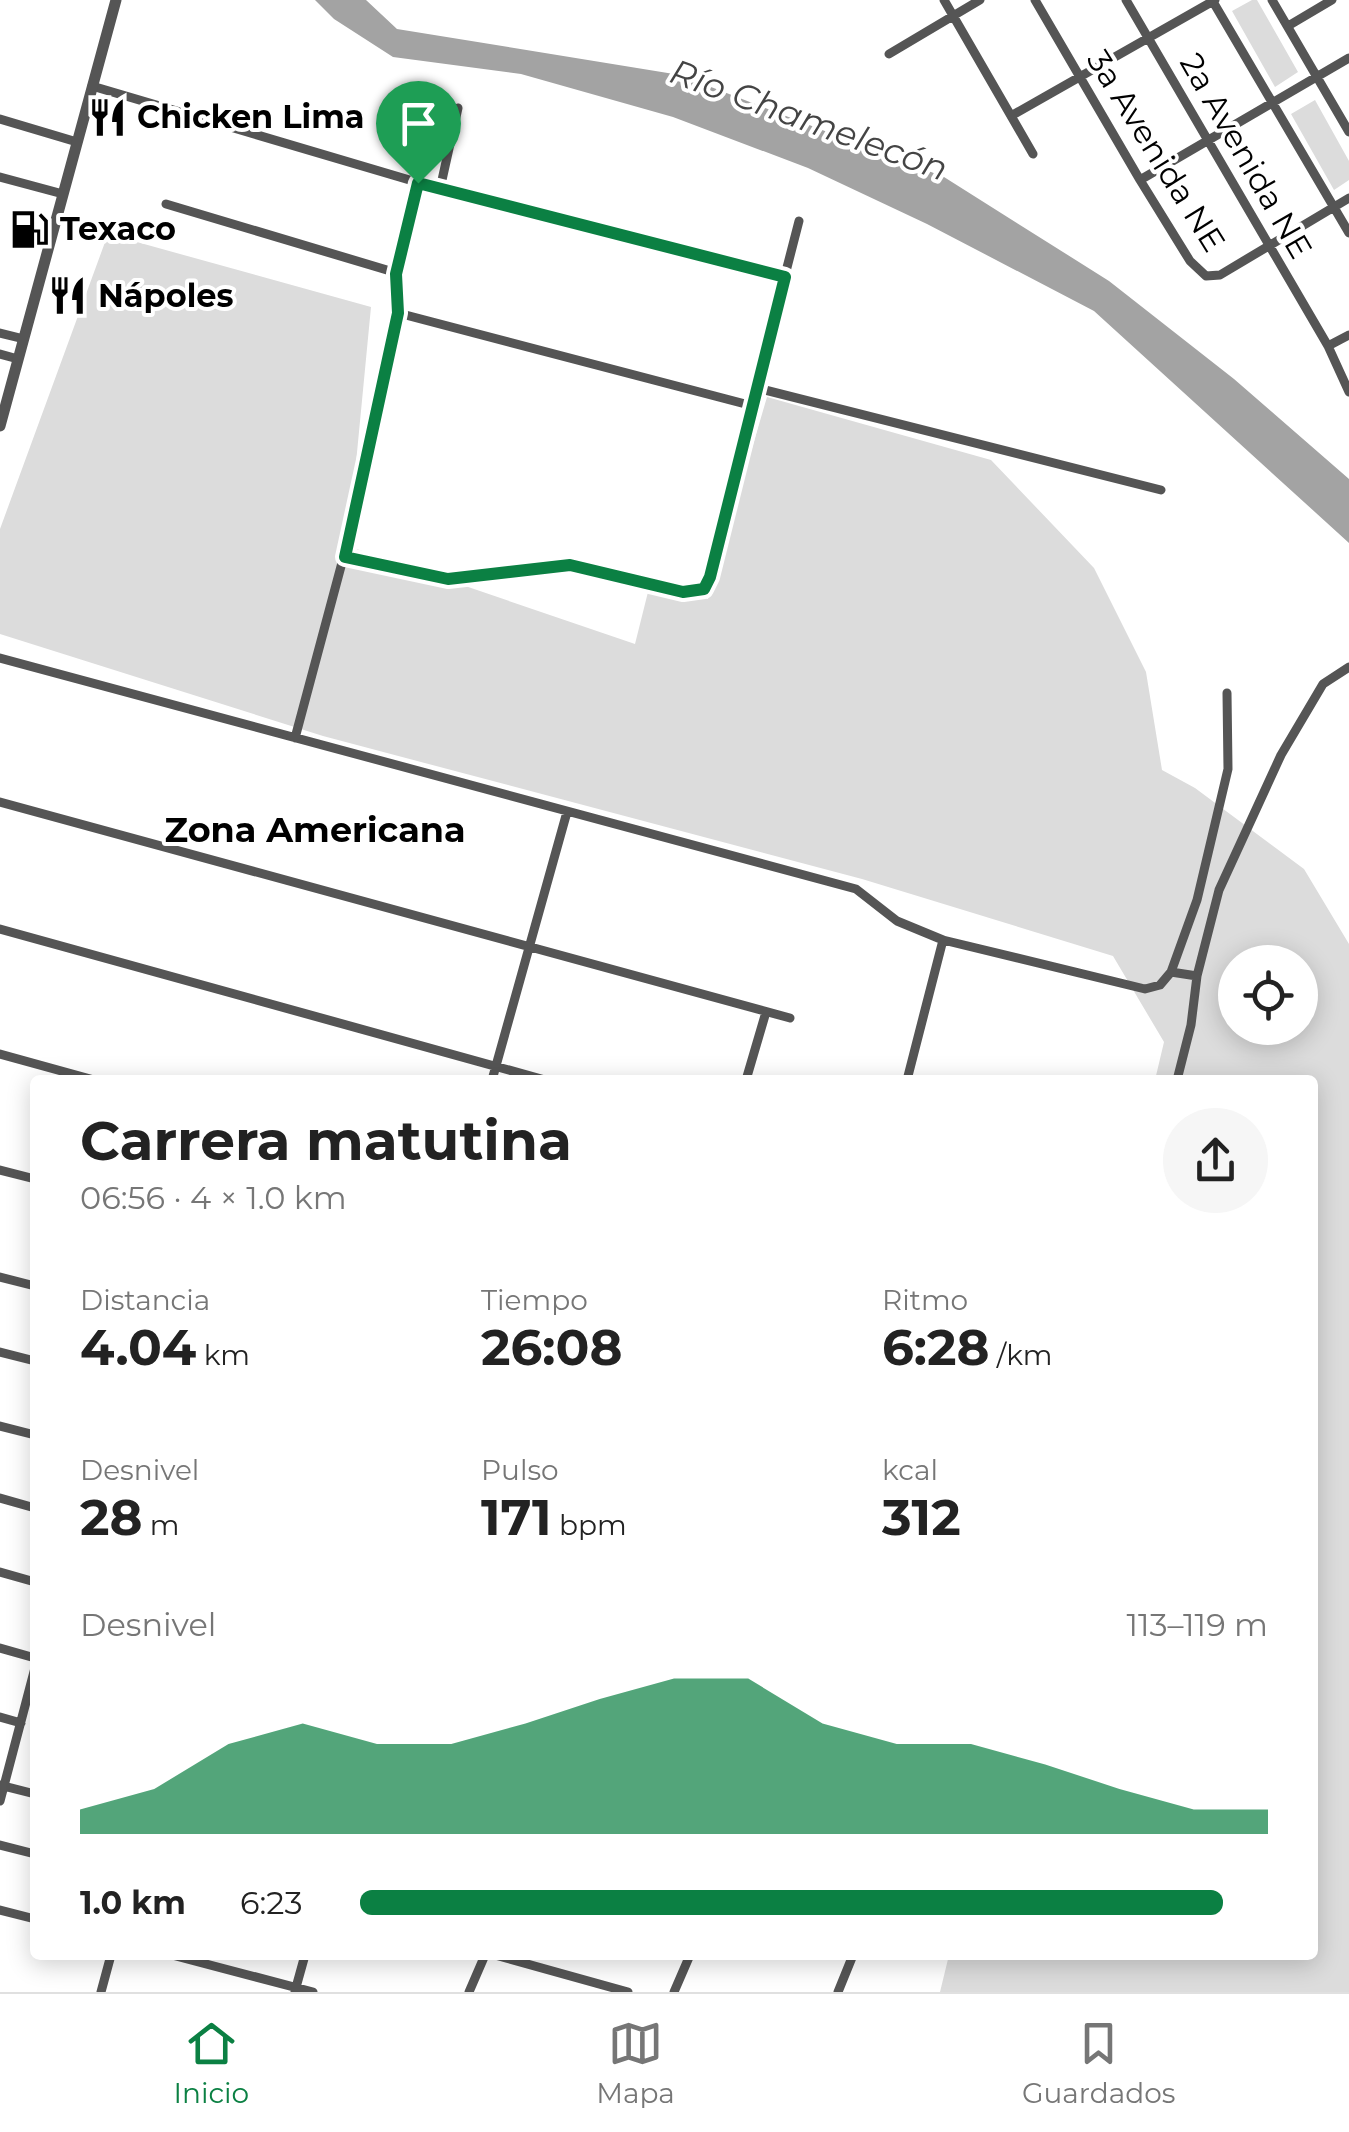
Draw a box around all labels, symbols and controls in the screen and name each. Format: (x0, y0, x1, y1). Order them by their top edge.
street label: 3a Avenida NE (1079, 43, 1234, 259)
street label: 2a Avenida NE (1172, 46, 1321, 265)
water label: Río Chamelecón (665, 49, 954, 190)
pin (376, 81, 461, 184)
restaurant icon: Chicken Lima (86, 96, 128, 138)
icon: arrive (391, 96, 446, 151)
place label: Chicken Lima (137, 97, 365, 136)
fuel station icon: Texaco (9, 208, 51, 250)
place label: Texaco (60, 209, 176, 248)
restaurant icon: Nápoles (47, 275, 89, 317)
place label: Nápoles (98, 276, 233, 315)
district label: Zona Americana (164, 808, 466, 851)
map controls (1218, 945, 1318, 1045)
button: locate (1218, 945, 1318, 1045)
text: Carrera matutina (80, 1107, 572, 1174)
button: share (1163, 1108, 1268, 1213)
text: 06:56 · 4 × 1.0 km (80, 1178, 347, 1217)
text: Distancia (80, 1283, 210, 1317)
text: Tiempo (481, 1283, 588, 1317)
text: Ritmo (882, 1283, 968, 1317)
text: 4.04 (80, 1317, 196, 1378)
text: 26:08 (481, 1317, 622, 1378)
text: 6:28 (882, 1317, 989, 1378)
text: km (196, 1338, 250, 1372)
text: /km (989, 1338, 1053, 1372)
text: Desnivel (80, 1453, 199, 1487)
text: Pulso (481, 1453, 559, 1487)
text: kcal (882, 1453, 938, 1487)
text: 28 (80, 1487, 143, 1548)
text: 171 (481, 1487, 552, 1548)
text: 312 (882, 1487, 961, 1548)
text: m (143, 1508, 180, 1542)
text: bpm (552, 1508, 627, 1542)
text: Desnivel (80, 1605, 216, 1644)
text: 113–119 m (1126, 1605, 1268, 1644)
text: 1.0 km (80, 1883, 186, 1922)
text: 6:23 (240, 1883, 303, 1922)
tab: Inicio (174, 2016, 249, 2110)
tab: Mapa (596, 2016, 675, 2110)
tab: Guardados (1022, 2016, 1175, 2110)

